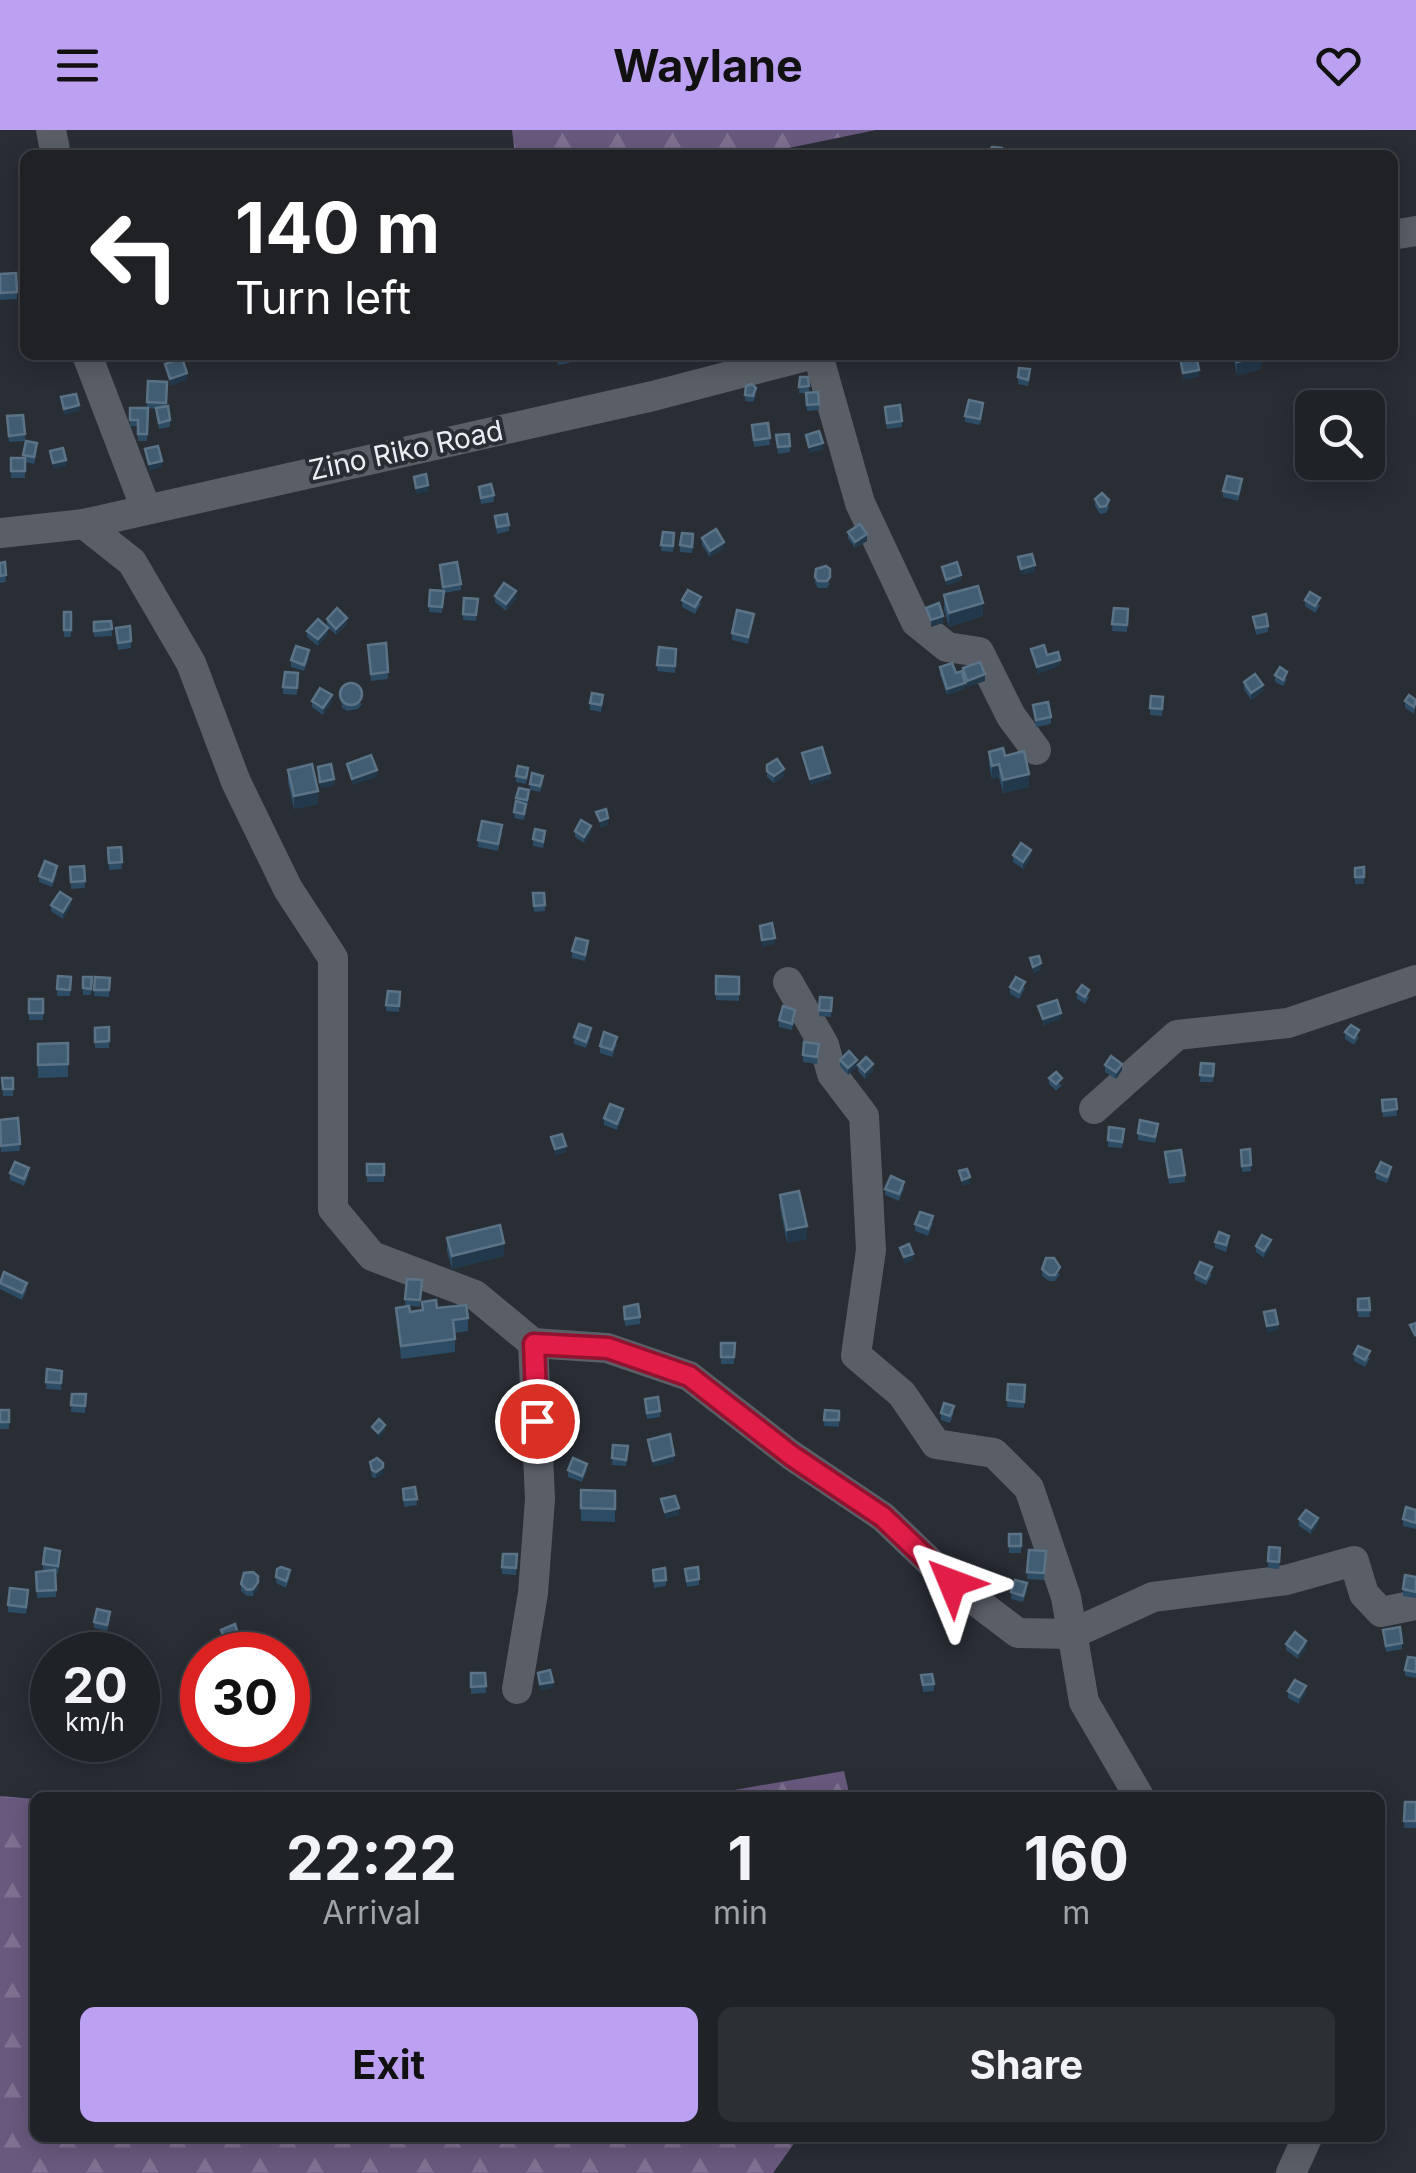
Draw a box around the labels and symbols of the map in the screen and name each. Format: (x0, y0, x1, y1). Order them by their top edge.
street label: Zino Riko Road (306, 413, 506, 487)
pin (495, 1379, 580, 1464)
position arrow (900, 1531, 1004, 1635)
speed limit sign: 30 (180, 1632, 310, 1762)

